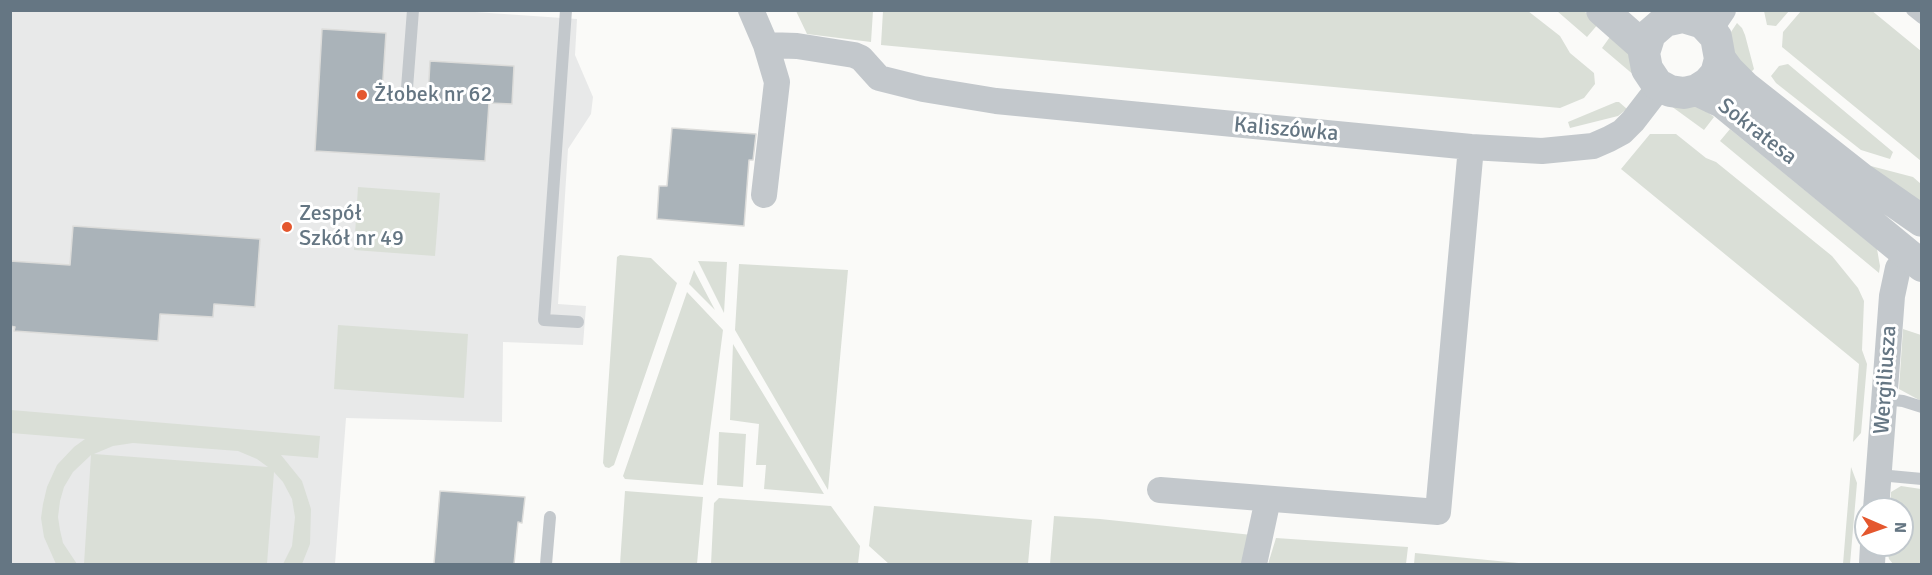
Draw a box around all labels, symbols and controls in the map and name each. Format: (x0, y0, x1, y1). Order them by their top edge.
place label: Żłobek nr 62 (374, 82, 492, 108)
marker: Żłobek nr 62 (355, 88, 369, 102)
street label: Sokratesa (1712, 93, 1802, 171)
street label: Kaliszówka (1233, 112, 1339, 148)
place label: Zespół Szkół nr 49 (299, 201, 404, 252)
marker: Zespół Szkół nr 49 (280, 220, 294, 234)
street label: Wergiliusza (1869, 325, 1903, 435)
north arrow (1854, 497, 1914, 557)
text: N (1890, 522, 1910, 533)

